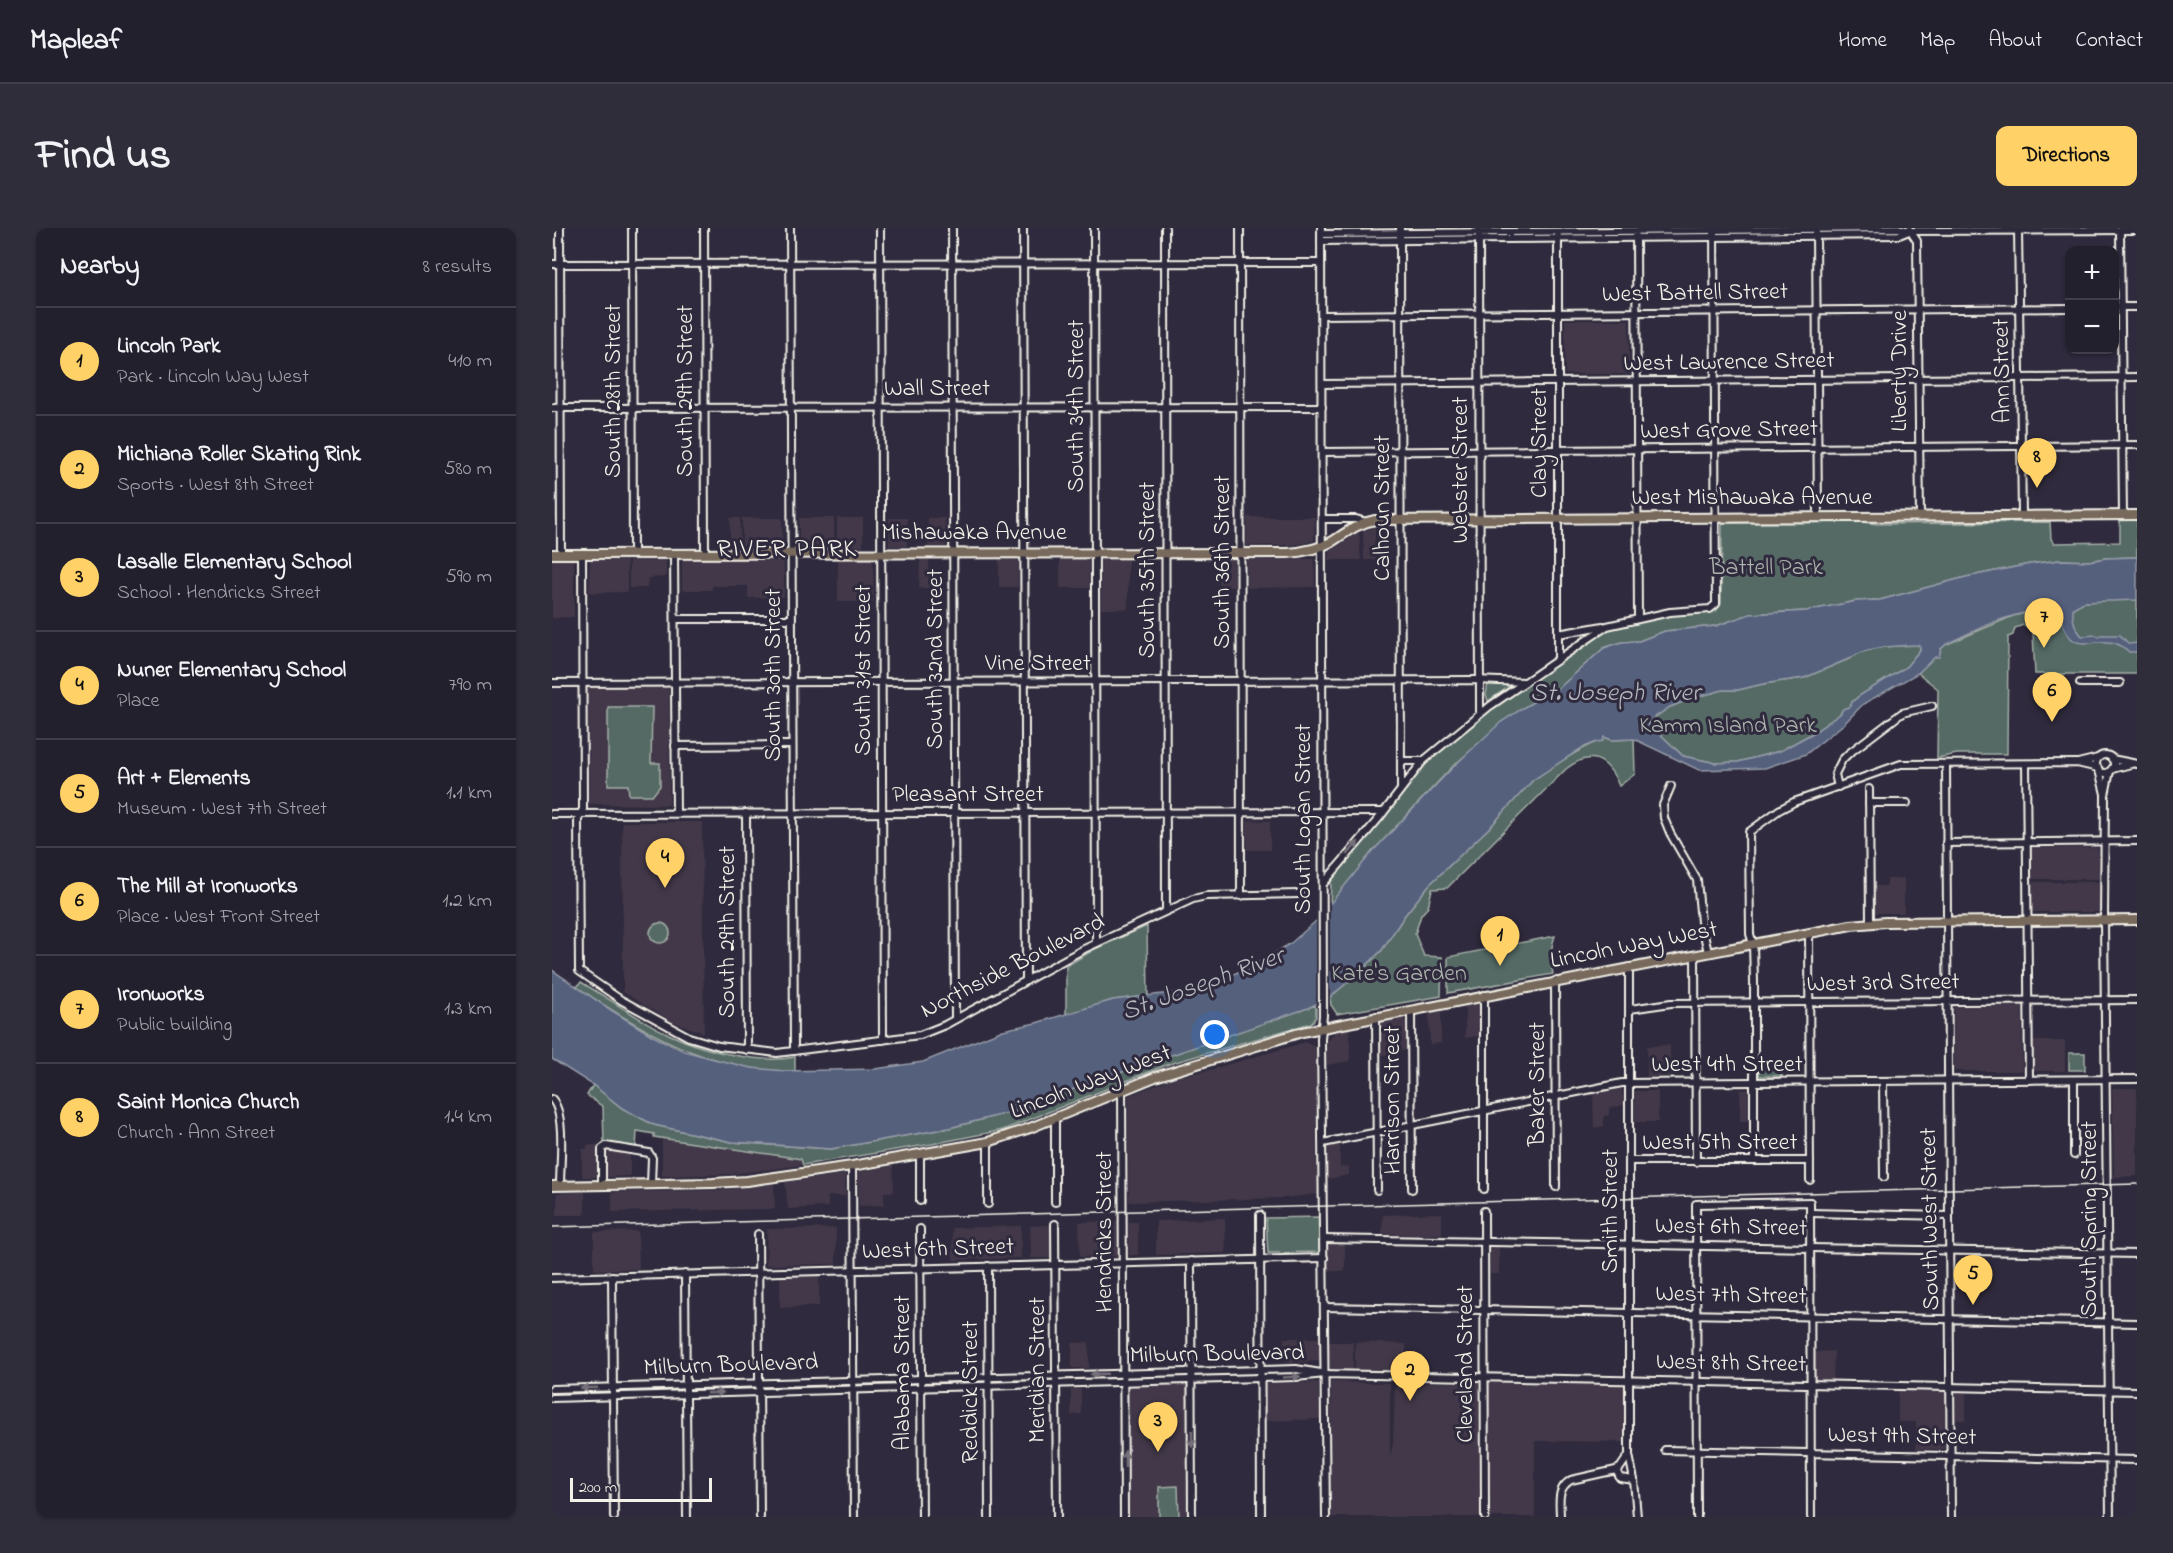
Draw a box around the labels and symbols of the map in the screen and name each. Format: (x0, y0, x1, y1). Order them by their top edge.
street label: West Battell Street (1602, 275, 1788, 313)
street label: South 28th Street (597, 304, 632, 478)
street label: South 29th Street (669, 305, 704, 477)
street label: Liberty Drive (1883, 310, 1919, 432)
street label: Ann Street (1985, 318, 2021, 424)
street label: South 34th Street (1060, 320, 1095, 492)
street label: West Lawrence Street (1623, 344, 1835, 382)
street label: Wall Street (884, 372, 990, 407)
street label: Clay Street (1523, 388, 1559, 498)
street label: Webster Street (1444, 397, 1479, 543)
street label: West Grove Street (1640, 412, 1818, 450)
street label: Calhoun Street (1366, 435, 1401, 581)
pin: 8 (2018, 438, 2056, 488)
street label: South 36th Street (1206, 475, 1241, 649)
street label: West Mishawaka Avenue (1631, 481, 1873, 516)
street label: South 35th Street (1131, 482, 1166, 658)
street label: Mishawaka Avenue (881, 516, 1067, 551)
district label: RIVER PARK (717, 531, 857, 569)
park label: Battell Park (1708, 551, 1823, 586)
street label: South 32nd Street (919, 569, 954, 749)
street label: South 31st Street (847, 584, 882, 756)
street label: South 30th Street (757, 588, 792, 762)
pin: 7 (2024, 598, 2064, 648)
street label: Vine Street (984, 647, 1091, 682)
pin: 6 (2032, 672, 2072, 722)
water label: St. Joseph River (1530, 675, 1703, 713)
park label: Kamm Island Park (1639, 709, 1817, 744)
street label: South Logan Street (1287, 724, 1322, 914)
street label: Pleasant Street (892, 778, 1044, 813)
pin: 4 (646, 838, 684, 888)
one-way arrow (1346, 841, 1359, 856)
street label: South 29th Street (711, 846, 746, 1018)
street label: Northside Boulevard (915, 905, 1112, 1029)
street label: Lincoln Way West (1547, 913, 1721, 980)
pin: 1 (1480, 916, 1520, 966)
water label: St. Joseph River (1117, 937, 1292, 1032)
park label: Kate's Garden (1331, 957, 1467, 992)
street label: West 3rd Street (1806, 965, 1960, 1003)
your location (1200, 1020, 1229, 1049)
street label: Baker Street (1521, 1022, 1556, 1147)
street label: Harrison Street (1376, 1025, 1411, 1175)
street label: Lincoln Way West (1005, 1036, 1177, 1131)
street label: West 4th Street (1651, 1048, 1803, 1083)
street label: South Spring Street (2073, 1121, 2108, 1317)
street label: West 5th Street (1642, 1126, 1798, 1161)
street label: South West Street (1912, 1127, 1950, 1311)
street label: Smith Street (1594, 1149, 1629, 1273)
street label: Hendricks Street (1088, 1151, 1123, 1313)
street label: West 6th Street (1655, 1209, 1807, 1247)
street label: West 6th Street (861, 1230, 1015, 1270)
pin: 5 (1954, 1256, 1992, 1305)
street label: West 7th Street (1655, 1277, 1807, 1315)
street label: Cleveland Street (1449, 1285, 1484, 1443)
street label: Alabama Street (886, 1295, 921, 1451)
street label: Meridian Street (1021, 1297, 1056, 1443)
street label: Reddick Street (954, 1321, 989, 1463)
street label: Milburn Boulevard (1129, 1336, 1305, 1374)
street label: Milburn Boulevard (643, 1345, 819, 1387)
street label: West 8th Street (1655, 1345, 1807, 1383)
pin: 2 (1390, 1352, 1430, 1401)
one-way arrow (1089, 1370, 1108, 1379)
one-way arrow (1282, 1373, 1301, 1382)
one-way arrow (579, 1384, 598, 1393)
one-way arrow (706, 1389, 725, 1398)
pin: 3 (1138, 1402, 1178, 1452)
street label: West 9th Street (1827, 1418, 1977, 1456)
one-way arrow (1187, 1429, 1197, 1448)
one-way arrow (1120, 1449, 1130, 1468)
scale bar (570, 1475, 712, 1502)

